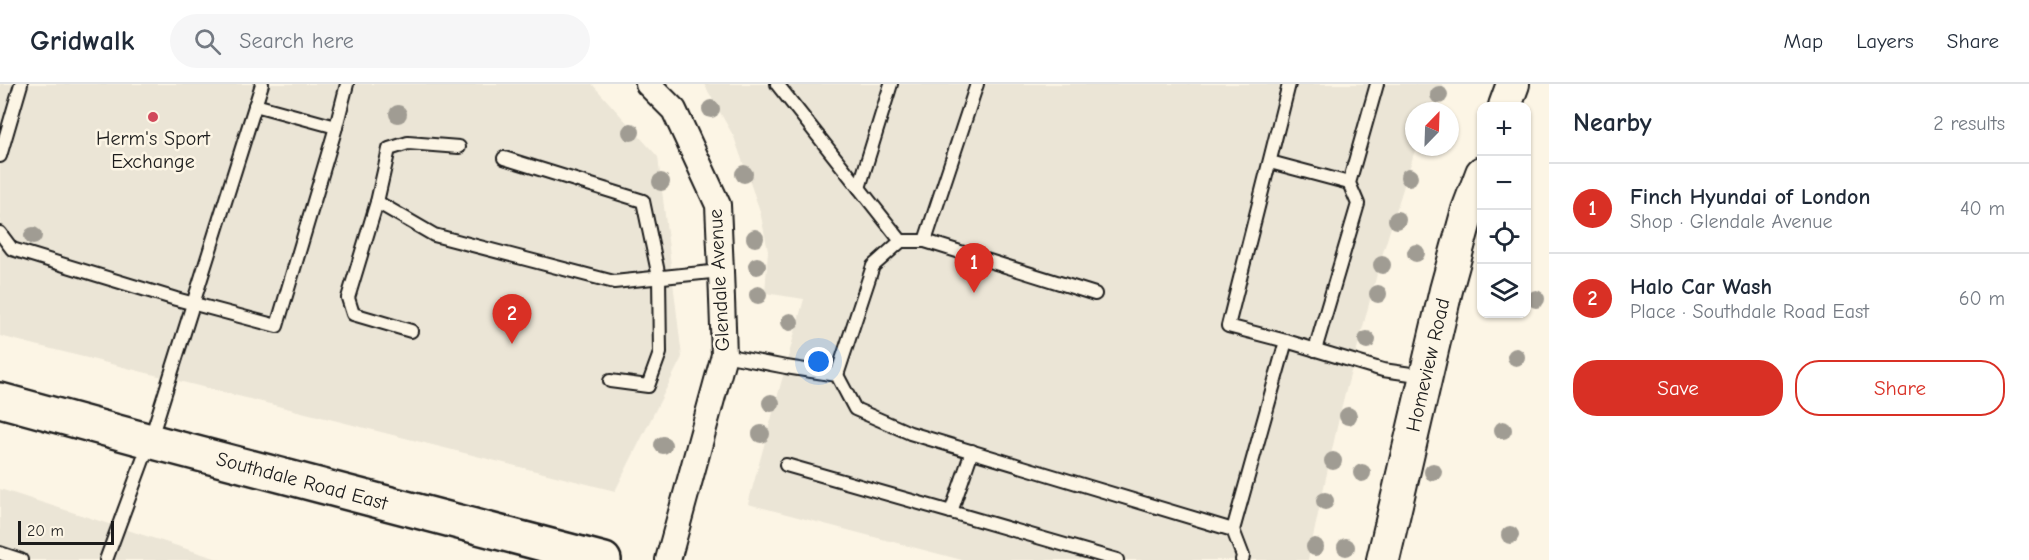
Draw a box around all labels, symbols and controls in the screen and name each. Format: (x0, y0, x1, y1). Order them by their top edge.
search box (170, 14, 590, 68)
text: Gridwalk (30, 25, 134, 57)
icon: search (191, 25, 224, 58)
text: Search here (239, 28, 354, 54)
text: Map (1784, 29, 1823, 53)
text: Layers (1856, 29, 1914, 53)
text: Share (1947, 29, 1999, 53)
north arrow (1405, 102, 1459, 156)
map controls (1477, 102, 1531, 318)
button: + (1477, 102, 1531, 156)
text: Nearby (1573, 108, 1652, 138)
marker: Herm's Sport Exchange (146, 110, 160, 124)
text: 2 results (1933, 112, 2005, 135)
place label: Herm's Sport Exchange (96, 127, 211, 173)
button: − (1477, 156, 1531, 210)
text: Finch Hyundai of London (1630, 184, 1870, 210)
text: 1 (1589, 197, 1596, 220)
text: 40 m (1960, 197, 2005, 220)
street label: Glendale Avenue (704, 208, 734, 352)
button: locate (1477, 210, 1531, 264)
text: Shop · Glendale Avenue (1630, 210, 1833, 233)
pin: 1 (954, 244, 994, 293)
button: layers (1477, 264, 1531, 318)
text: Halo Car Wash (1630, 274, 1772, 300)
text: 2 (1588, 287, 1597, 310)
text: 60 m (1959, 287, 2005, 310)
pin: 2 (492, 294, 532, 344)
street label: Homeview Road (1401, 296, 1455, 434)
text: Place · Southdale Road East (1630, 300, 1869, 323)
your location (804, 347, 833, 376)
button: Save (1573, 360, 1783, 416)
button: Share (1795, 360, 2005, 416)
street label: Southdale Road East (214, 447, 391, 515)
scale bar (18, 518, 114, 546)
text: 20 m (27, 522, 64, 540)

